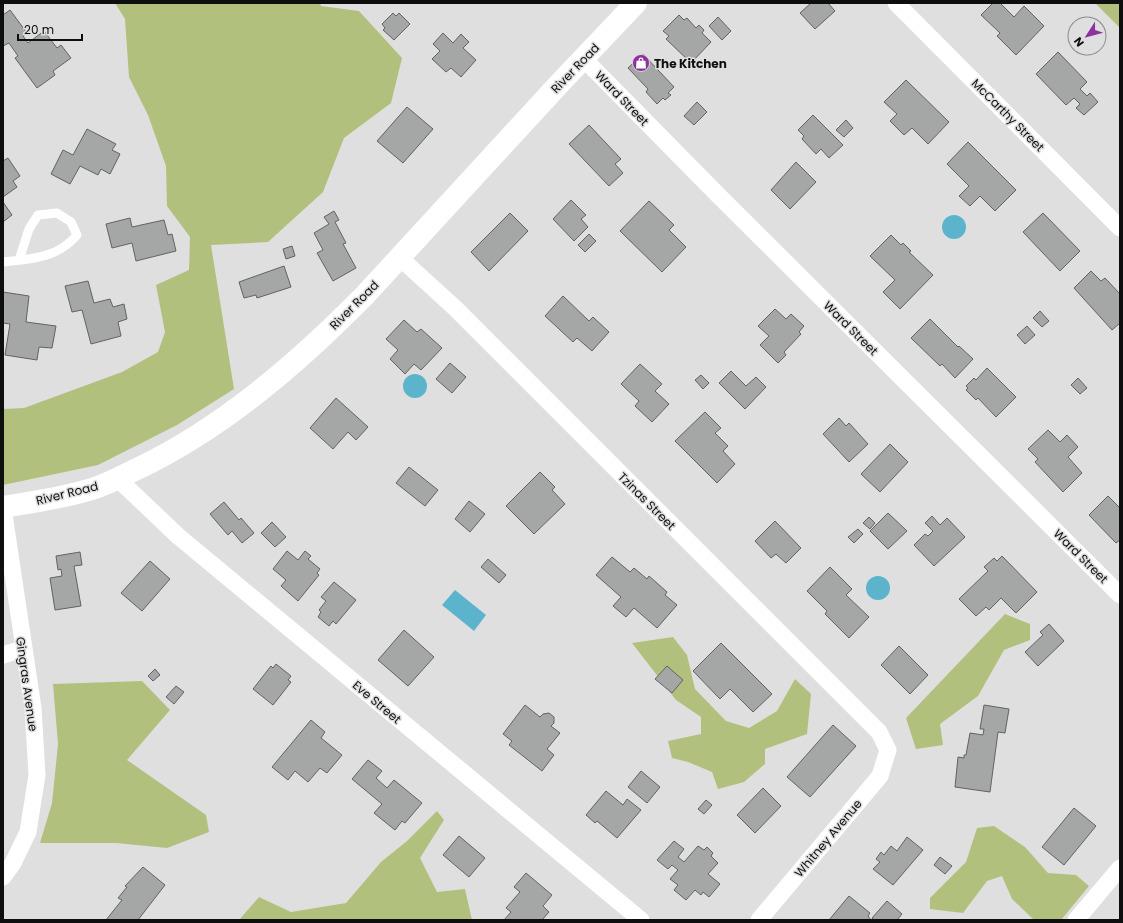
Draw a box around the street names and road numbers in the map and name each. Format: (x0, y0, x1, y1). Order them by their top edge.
street label: River Road (547, 39, 603, 97)
street label: Ward Street (591, 67, 653, 129)
street label: McCarthy Street (968, 75, 1048, 155)
street label: River Road (326, 277, 382, 333)
street label: Ward Street (820, 297, 882, 359)
street label: Tzinas Street (614, 468, 680, 534)
street label: River Road (34, 477, 100, 509)
street label: Ward Street (1050, 525, 1112, 587)
street label: Gingras Avenue (12, 636, 42, 732)
street label: Eve Street (349, 677, 405, 727)
street label: Whitney Avenue (790, 795, 866, 881)

